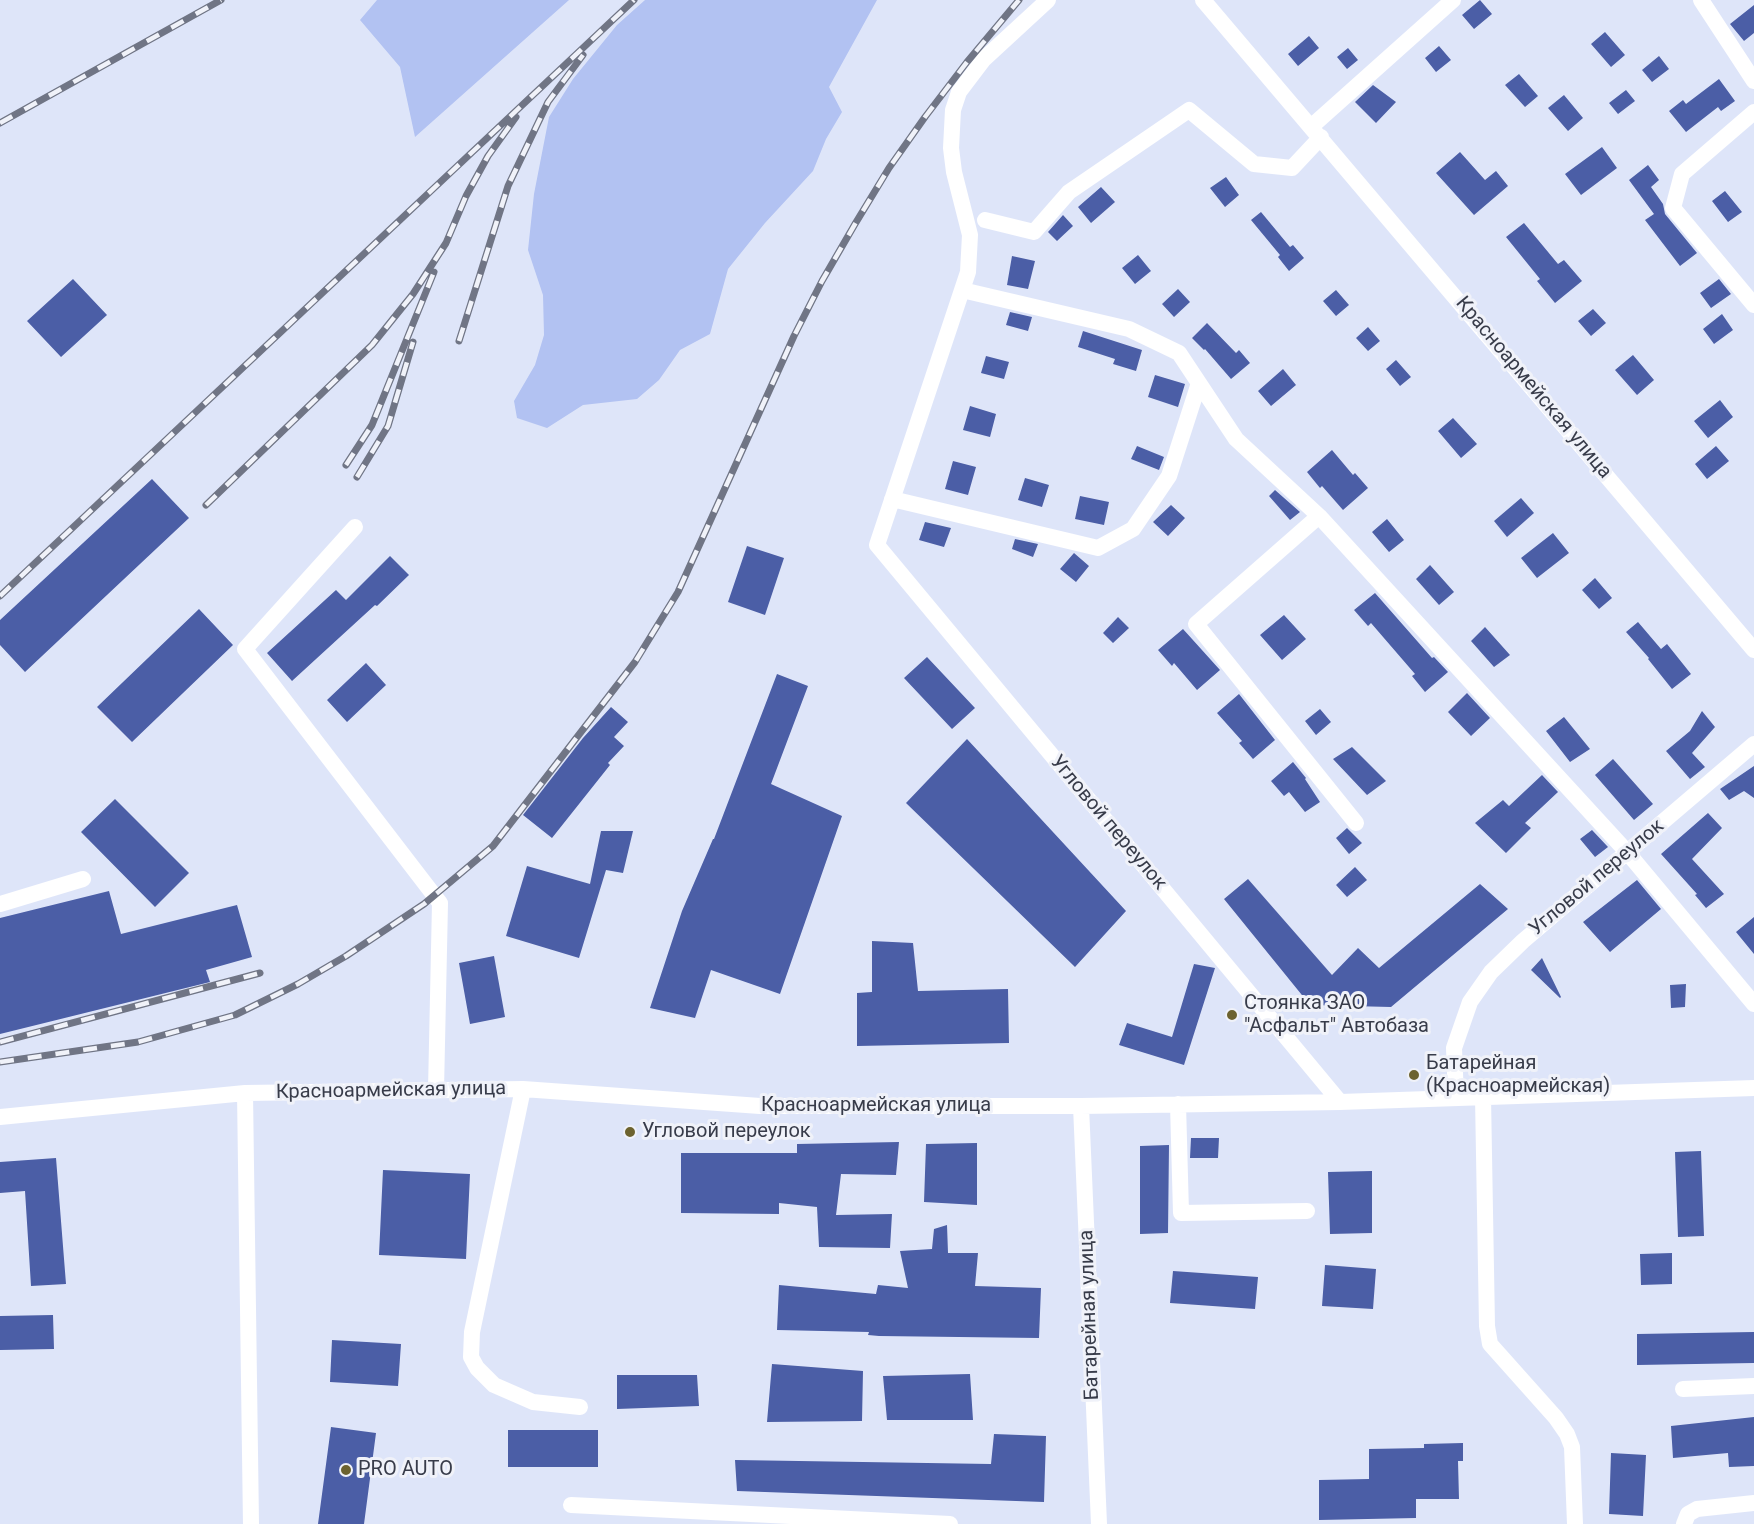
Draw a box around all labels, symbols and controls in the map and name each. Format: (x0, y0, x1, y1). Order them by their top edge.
street label: Красноармейская улица (1450, 292, 1616, 484)
street label: Угловой переулок (1045, 751, 1171, 895)
street label: Угловой переулок (1525, 815, 1669, 941)
place label: Стоянка ЗАО "Асфальт" Автобаза (1244, 992, 1429, 1039)
marker: Стоянка ЗАО "Асфальт" Автобаза (1225, 1008, 1239, 1022)
place label: Батарейная (Красноармейская) (1426, 1052, 1610, 1099)
marker: Батарейная (Красноармейская) (1407, 1068, 1421, 1082)
street label: Красноармейская улица (276, 1077, 506, 1105)
street label: Красноармейская улица (761, 1094, 991, 1118)
place label: Угловой переулок (642, 1120, 811, 1144)
marker: Угловой переулок (623, 1125, 637, 1139)
street label: Батарейная улица (1075, 1229, 1105, 1401)
place label: PRO AUTO (358, 1458, 453, 1482)
marker: PRO AUTO (339, 1463, 353, 1477)

